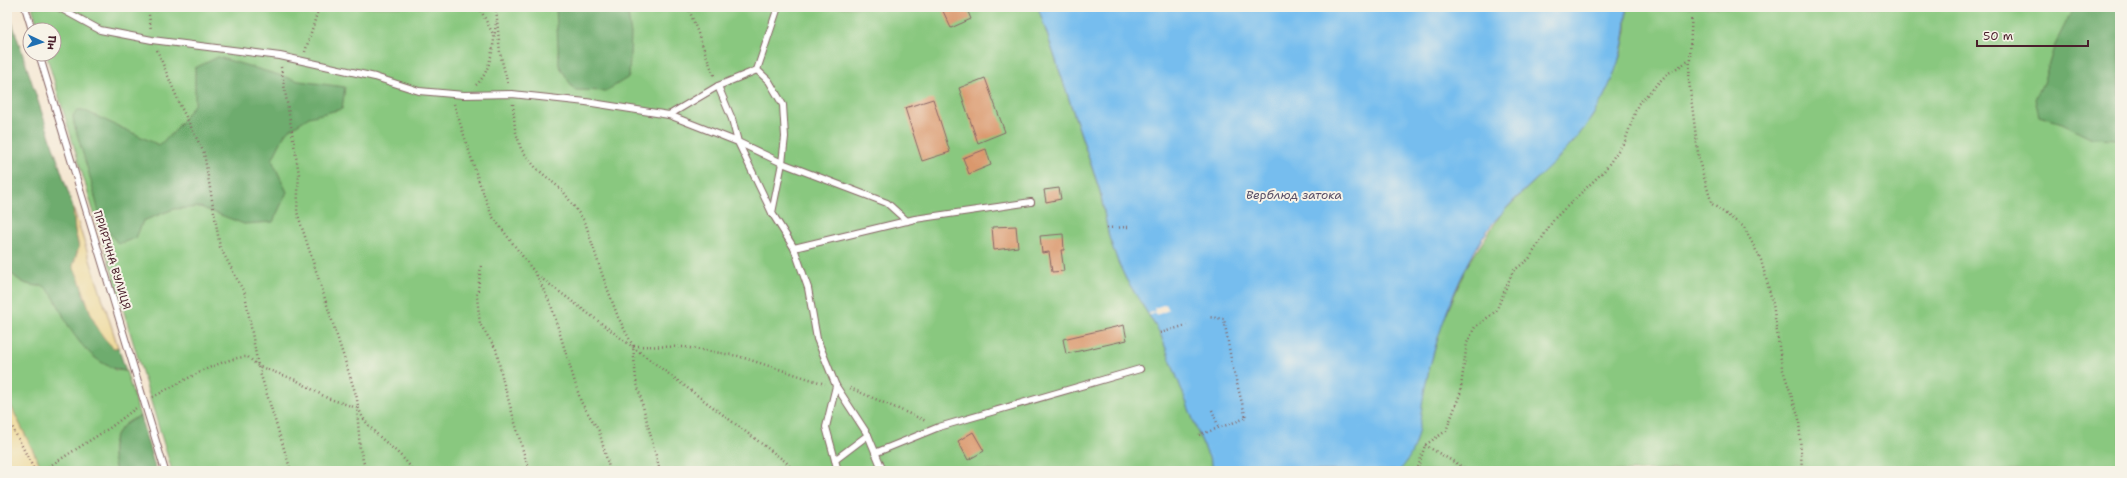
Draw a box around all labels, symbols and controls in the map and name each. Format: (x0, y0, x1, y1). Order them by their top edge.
north arrow (22, 22, 62, 62)
scale bar (1977, 22, 2088, 48)
text: 50 m (1983, 28, 2013, 44)
text: Пн (43, 35, 59, 50)
water label: Верблюд затока (1246, 187, 1342, 203)
street label: ПРИРІЧНА ВУЛИЦЯ (90, 209, 134, 311)

